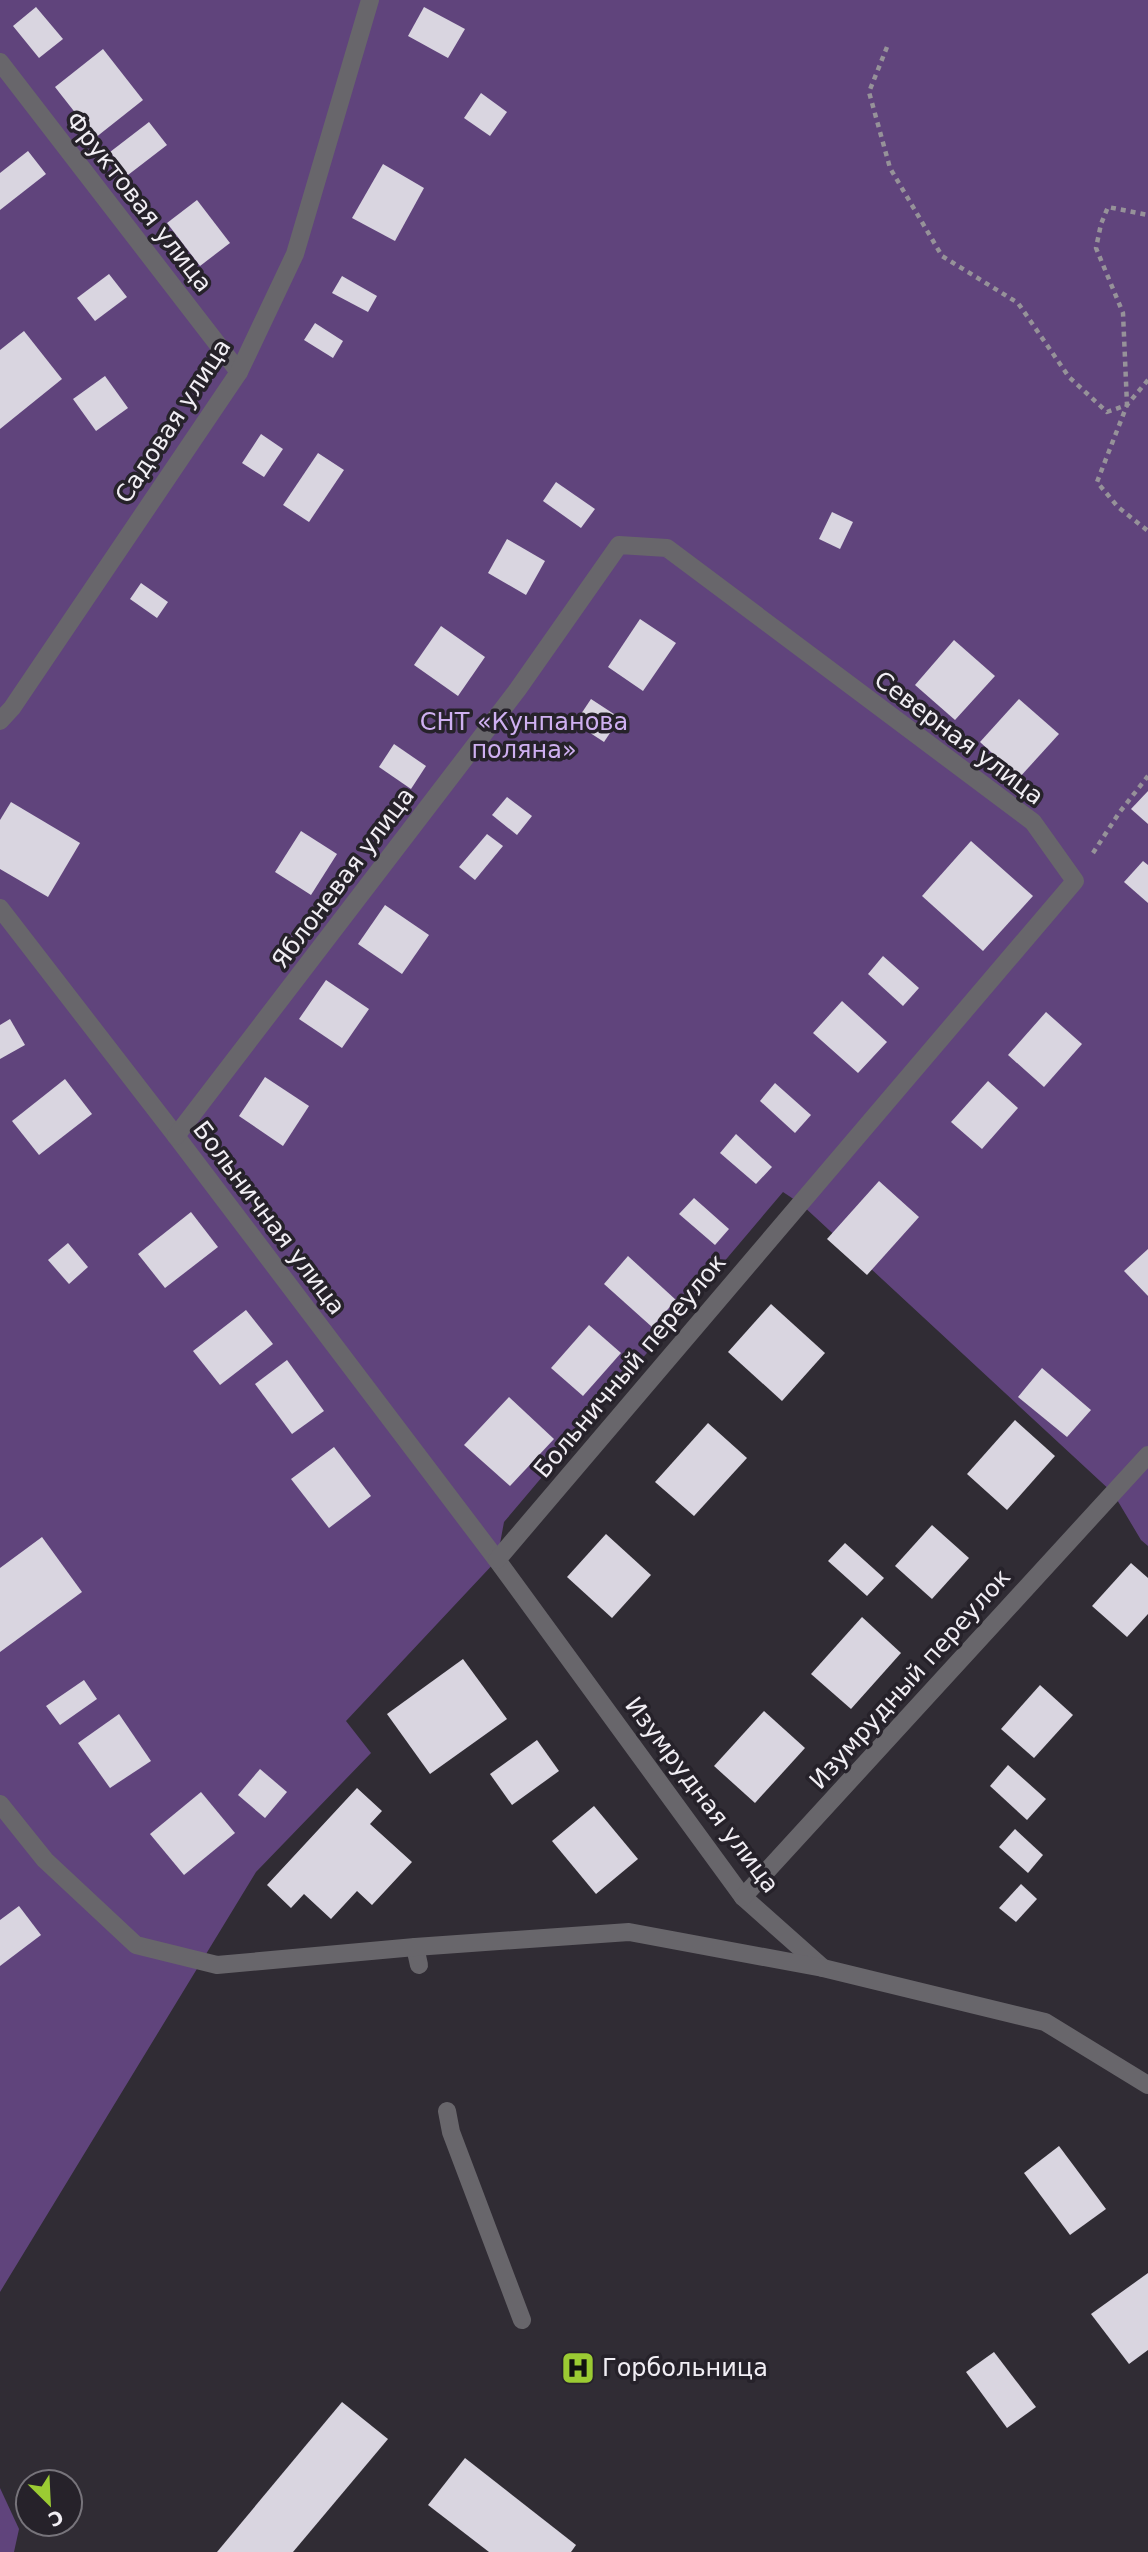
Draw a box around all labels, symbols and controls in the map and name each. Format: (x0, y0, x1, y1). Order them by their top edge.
street label: Фруктовая улица (60, 107, 218, 297)
street label: Садовая улица (110, 334, 236, 508)
street label: Северная улица (869, 665, 1049, 811)
park label: СНТ «Кунпанова поляна» (420, 708, 628, 764)
street label: Яблоневая улица (266, 782, 420, 974)
street label: Больничная улица (187, 1116, 351, 1320)
street label: Больничный переулок (528, 1249, 732, 1483)
street label: Изумрудный переулок (804, 1563, 1016, 1795)
street label: Изумрудная улица (619, 1692, 785, 1898)
hospital icon: Горбольница (559, 2349, 597, 2387)
place label: Горбольница (602, 2354, 768, 2382)
north arrow (14, 2468, 84, 2538)
text: С (45, 2506, 67, 2531)

